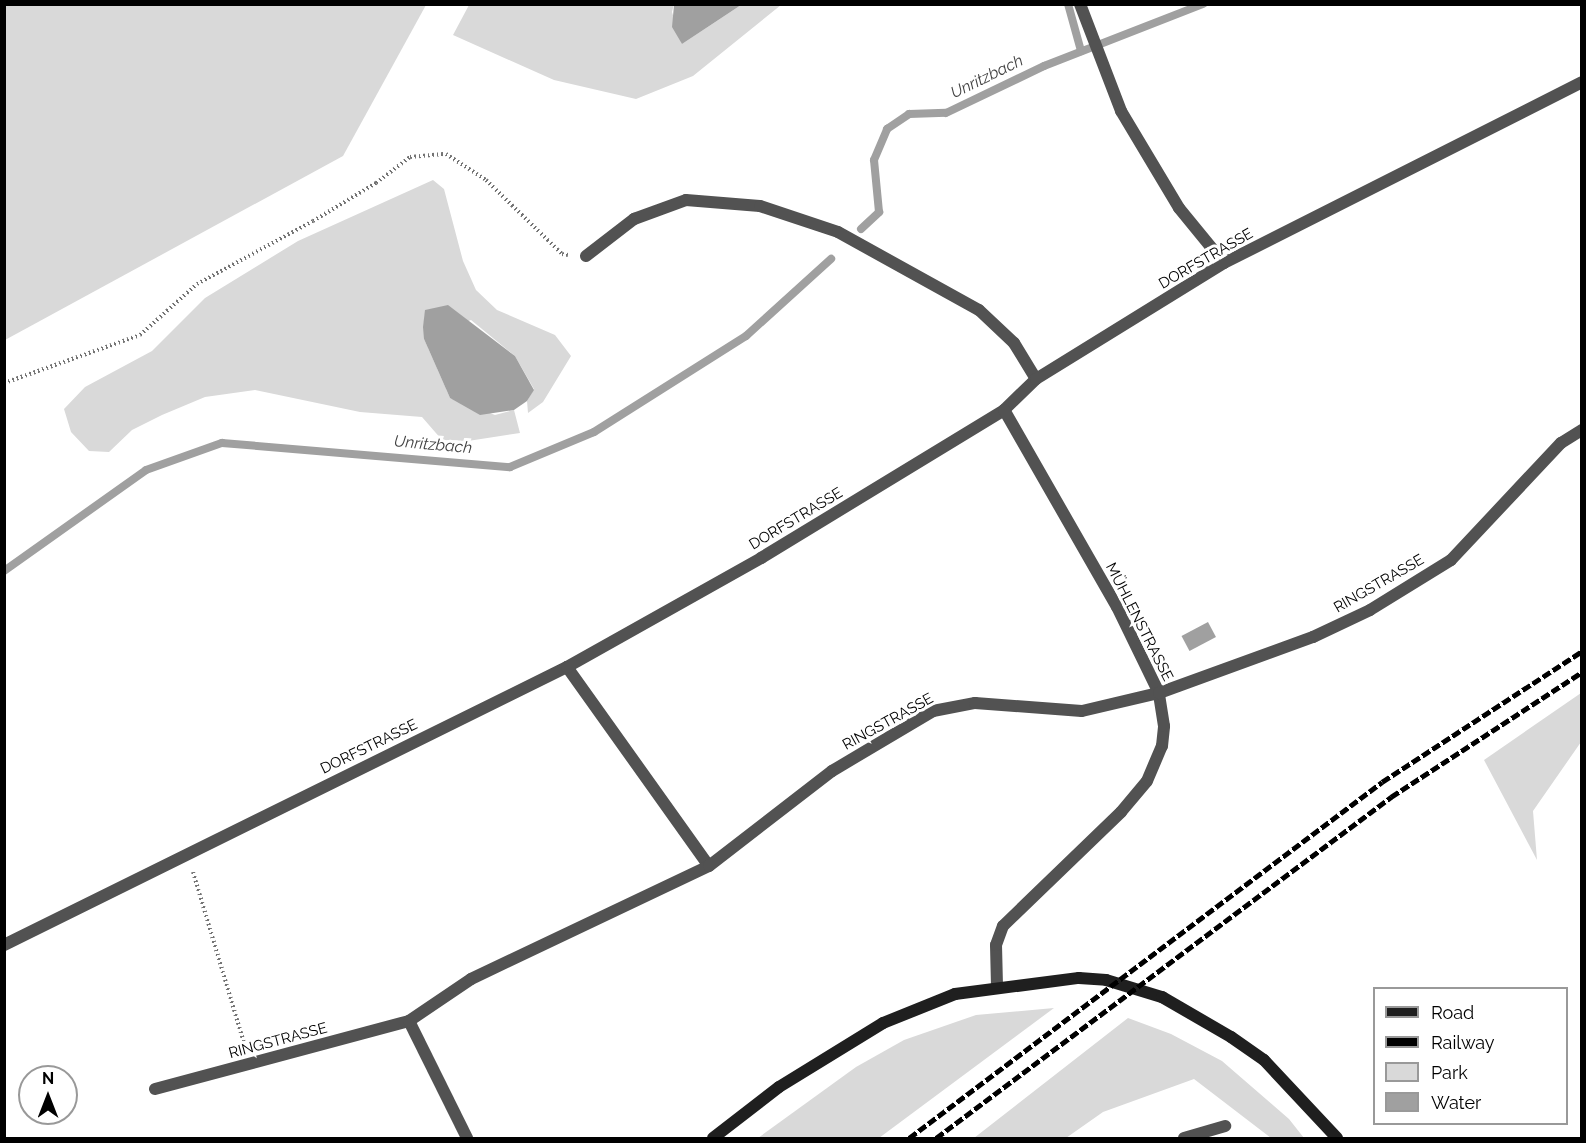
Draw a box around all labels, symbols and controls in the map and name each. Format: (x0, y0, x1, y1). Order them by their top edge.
water label: Unritzbach (948, 51, 1026, 103)
street label: DORFSTRASSE (1156, 225, 1256, 293)
water label: Unritzbach (393, 432, 473, 458)
street label: DORFSTRASSE (746, 484, 846, 554)
street label: RINGSTRASSE (1331, 551, 1427, 617)
street label: MÜHLENSTRASSE (1101, 560, 1177, 684)
street label: RINGSTRASSE (839, 690, 937, 754)
street label: DORFSTRASSE (318, 716, 420, 778)
legend (1373, 987, 1568, 1125)
text: Road (1431, 1002, 1474, 1023)
street label: RINGSTRASSE (227, 1019, 329, 1063)
text: Railway (1431, 1032, 1495, 1053)
text: Park (1431, 1062, 1468, 1083)
north arrow (18, 1065, 78, 1125)
text: N (42, 1069, 54, 1088)
text: Water (1431, 1092, 1481, 1113)

